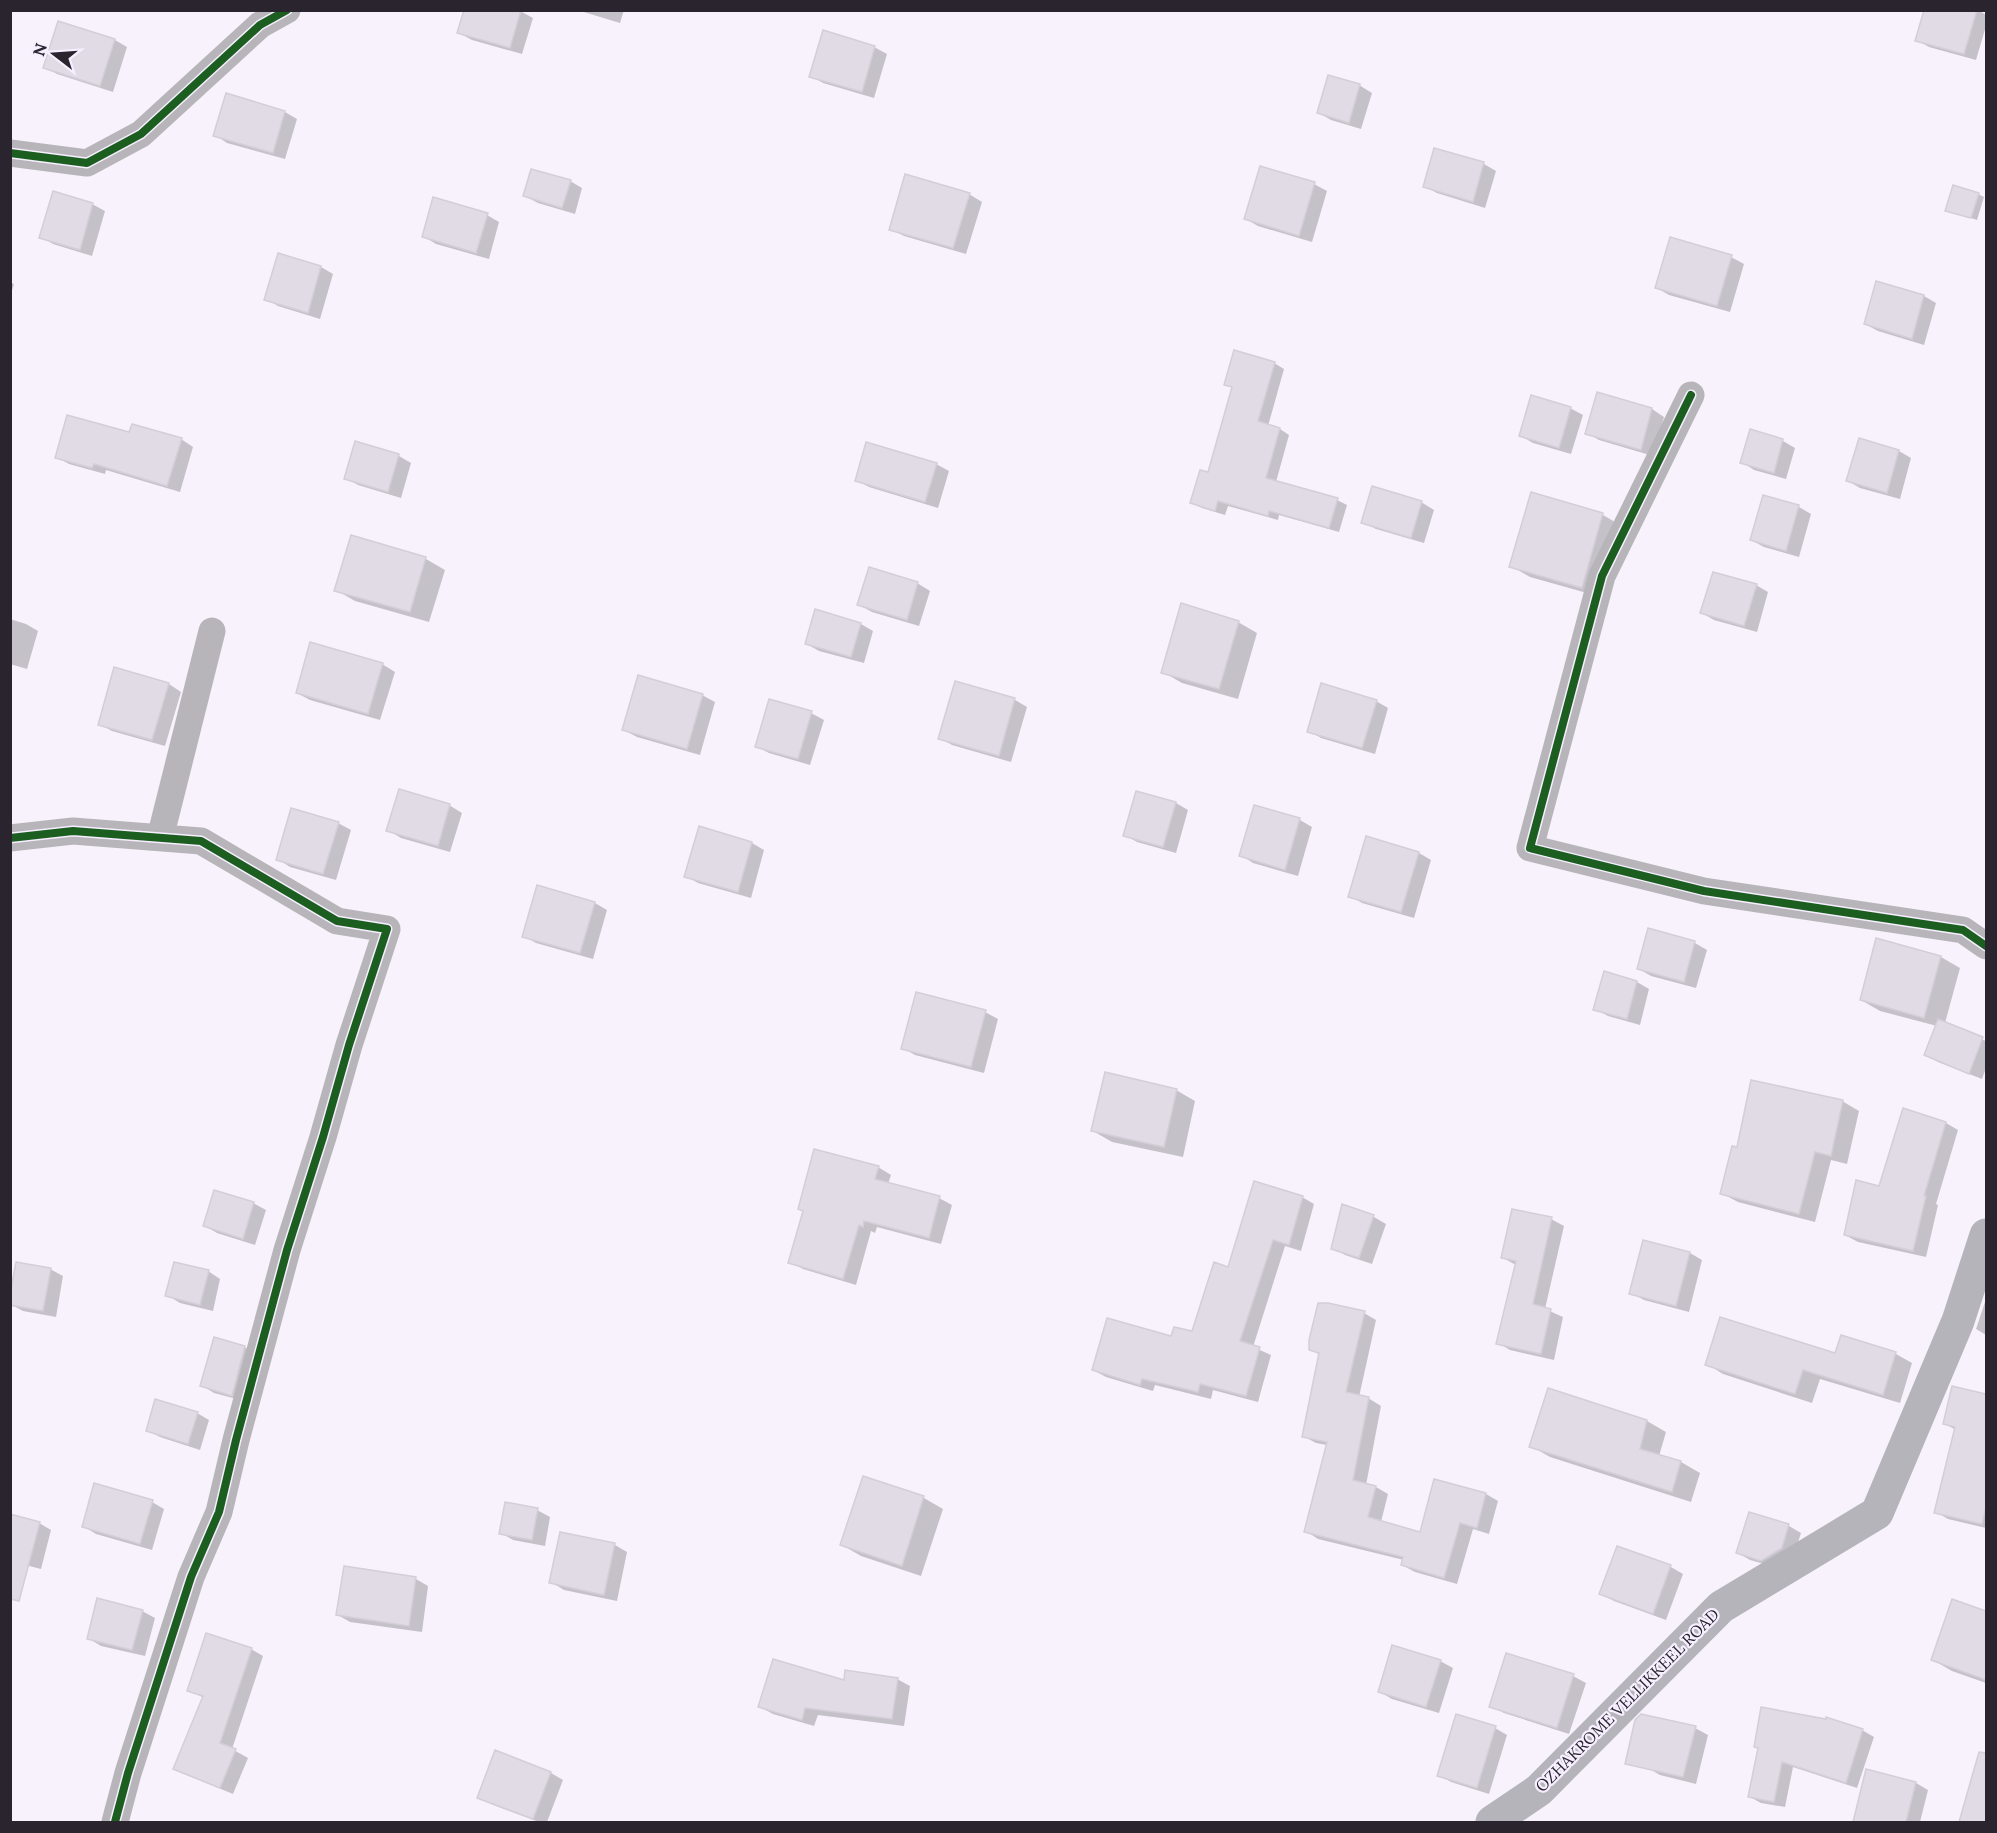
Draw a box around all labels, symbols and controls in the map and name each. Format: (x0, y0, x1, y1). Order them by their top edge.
north arrow (24, 24, 84, 84)
text: N (28, 41, 51, 58)
street label: OZHAKROME VELLIKKEEL ROAD (1531, 1604, 1723, 1796)

